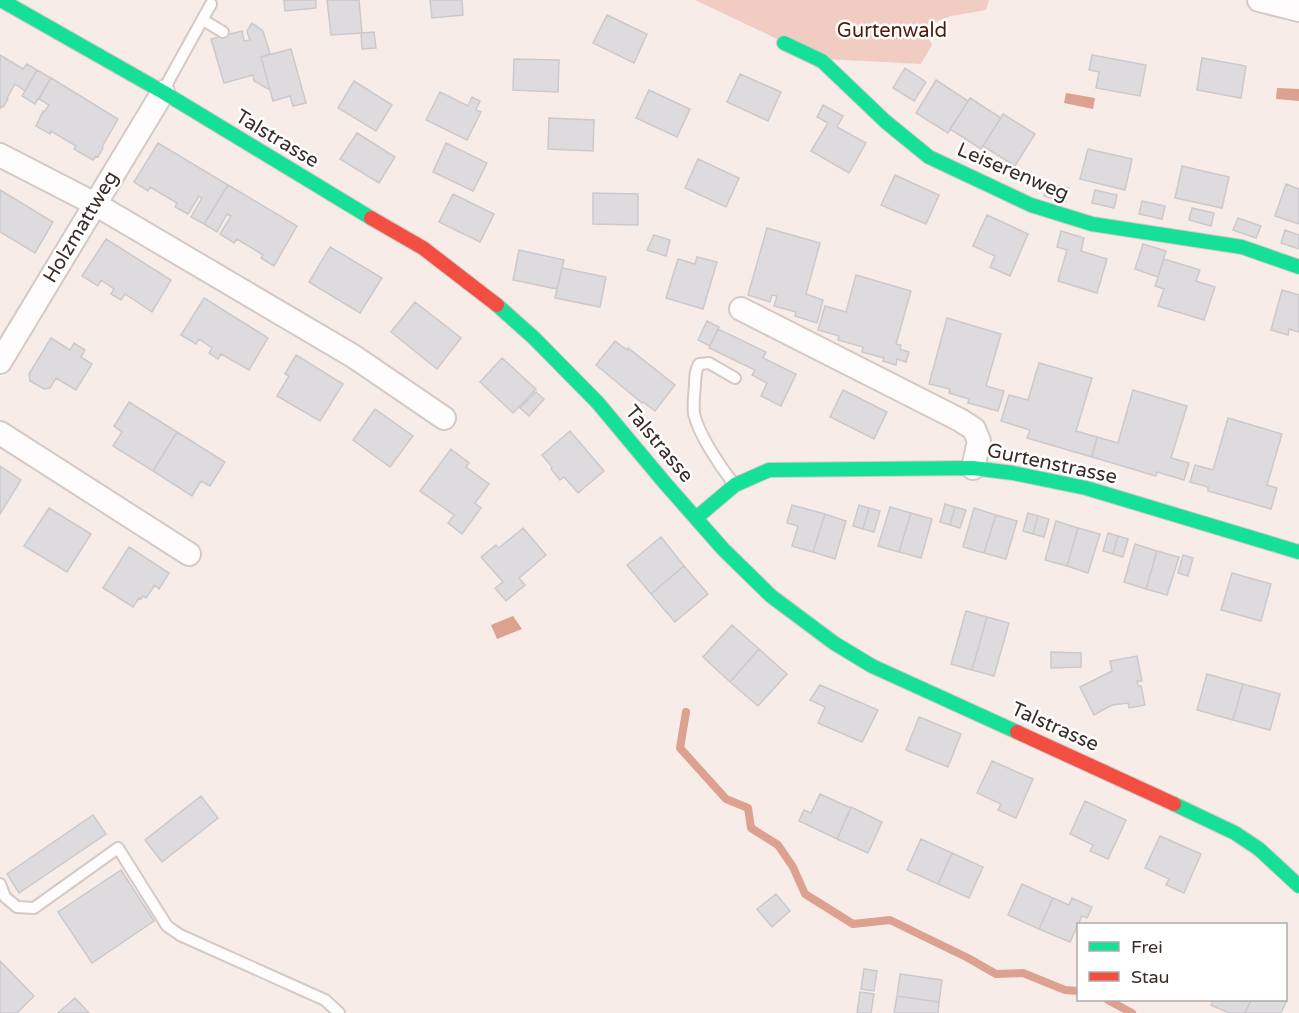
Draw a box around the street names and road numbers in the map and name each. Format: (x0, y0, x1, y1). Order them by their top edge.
street label: Talstrasse (231, 105, 323, 173)
street label: Leiserenweg (954, 138, 1072, 206)
street label: Holzmattweg (38, 167, 124, 287)
street label: Talstrasse (620, 401, 698, 487)
street label: Gurtenstrasse (985, 438, 1119, 490)
street label: Talstrasse (1007, 697, 1103, 757)

